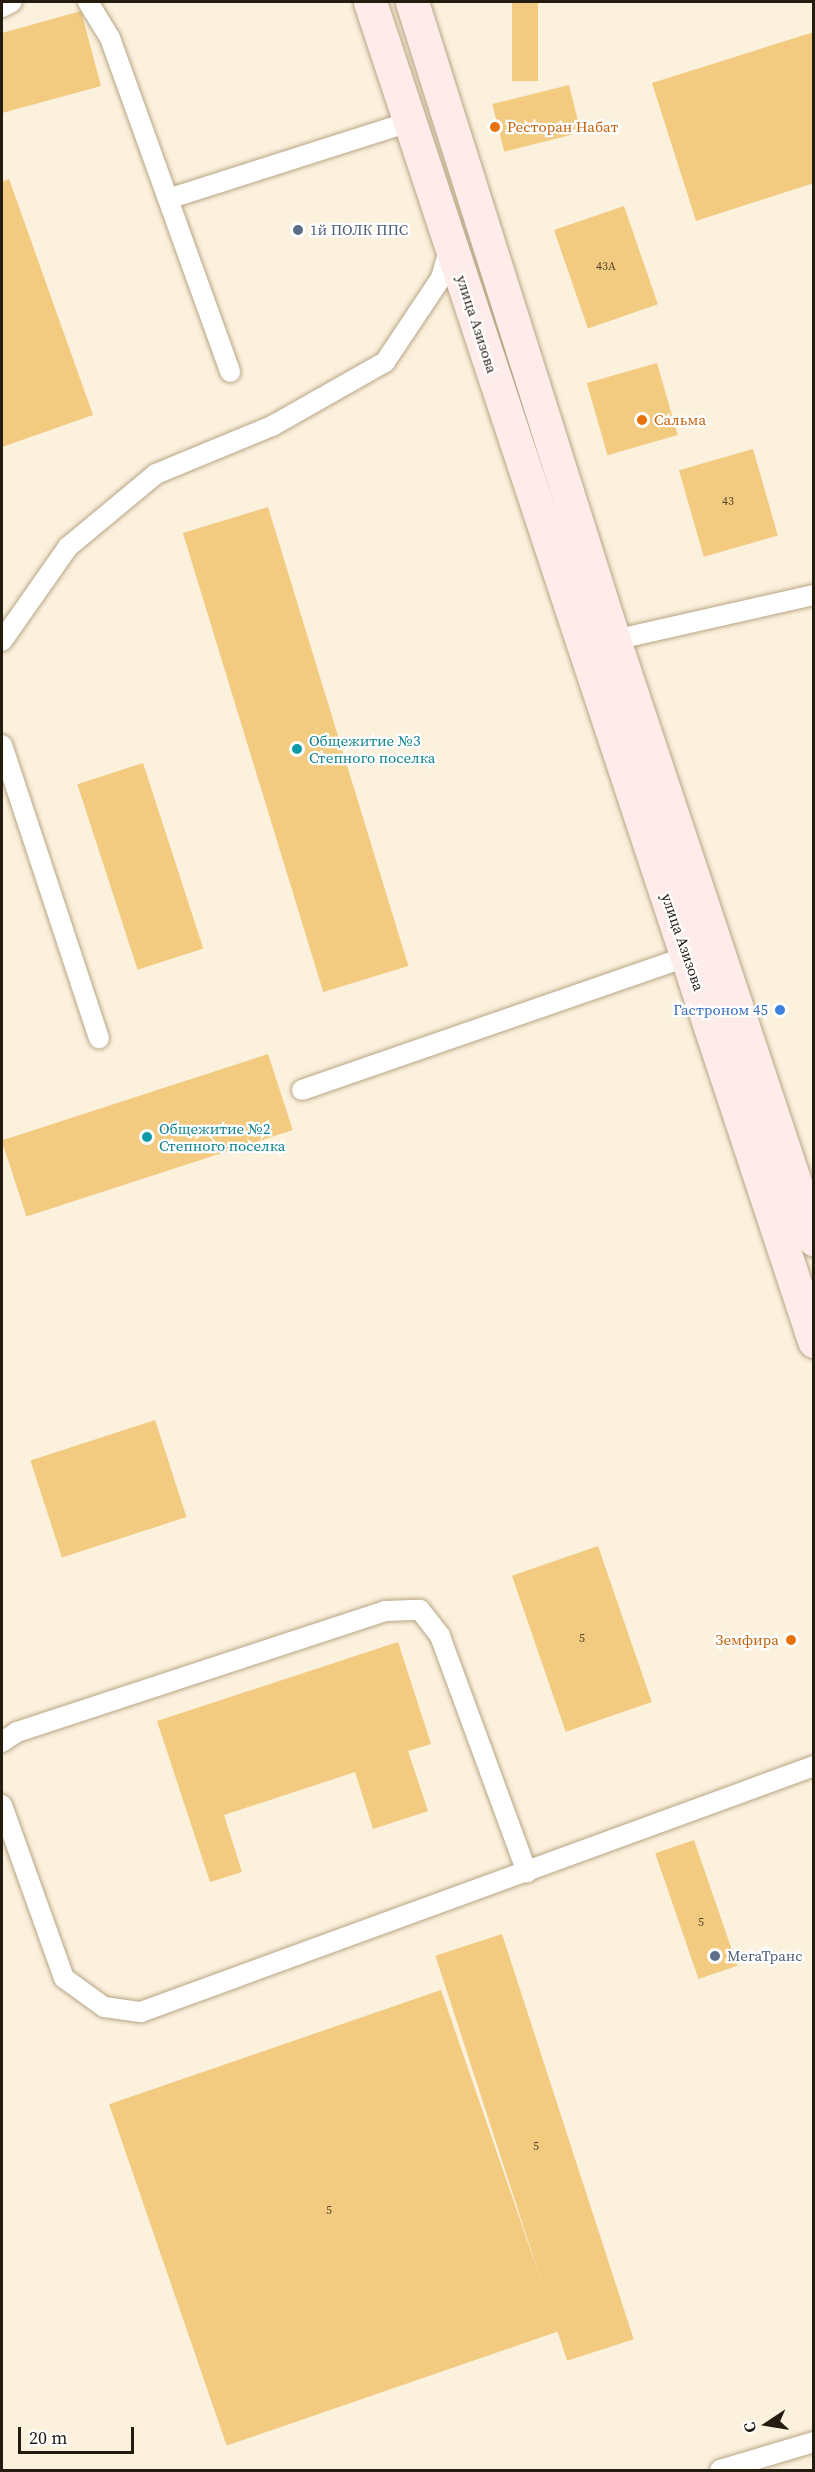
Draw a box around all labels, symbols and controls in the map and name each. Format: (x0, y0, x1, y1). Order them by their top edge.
place label: Ресторан Набат (507, 118, 618, 136)
marker: Ресторан Набат (488, 120, 502, 134)
place label: 1й ПОЛК ППС (310, 221, 408, 239)
marker: 1й ПОЛК ППС (291, 223, 305, 237)
house number: 43А (596, 260, 616, 274)
street label: улица Азизова (453, 273, 501, 375)
place label: Сальма (654, 411, 706, 429)
marker: Сальма (635, 413, 649, 427)
house number: 43 (722, 495, 734, 509)
place label: Общежитие №3 Степного поселка (309, 731, 435, 766)
marker: Общежитие №3 Степного поселка (290, 742, 304, 756)
street label: улица Азизова (658, 891, 708, 993)
place label: Гастроном 45 (673, 1001, 768, 1019)
marker: Гастроном 45 (773, 1003, 787, 1017)
place label: Общежитие №2 Степного поселка (159, 1119, 285, 1154)
marker: Общежитие №2 Степного поселка (140, 1130, 154, 1144)
place label: Земфира (715, 1631, 779, 1649)
house number: 5 (579, 1632, 585, 1646)
marker: Земфира (784, 1633, 798, 1647)
house number: 5 (698, 1916, 704, 1930)
place label: МегаТранс (727, 1947, 802, 1965)
marker: МегаТранс (708, 1949, 722, 1963)
house number: 5 (533, 2140, 539, 2154)
house number: 5 (326, 2204, 332, 2218)
north arrow (737, 2394, 797, 2454)
scale bar (21, 2415, 136, 2453)
text: С (738, 2421, 761, 2435)
text: 20 m (29, 2425, 67, 2450)

